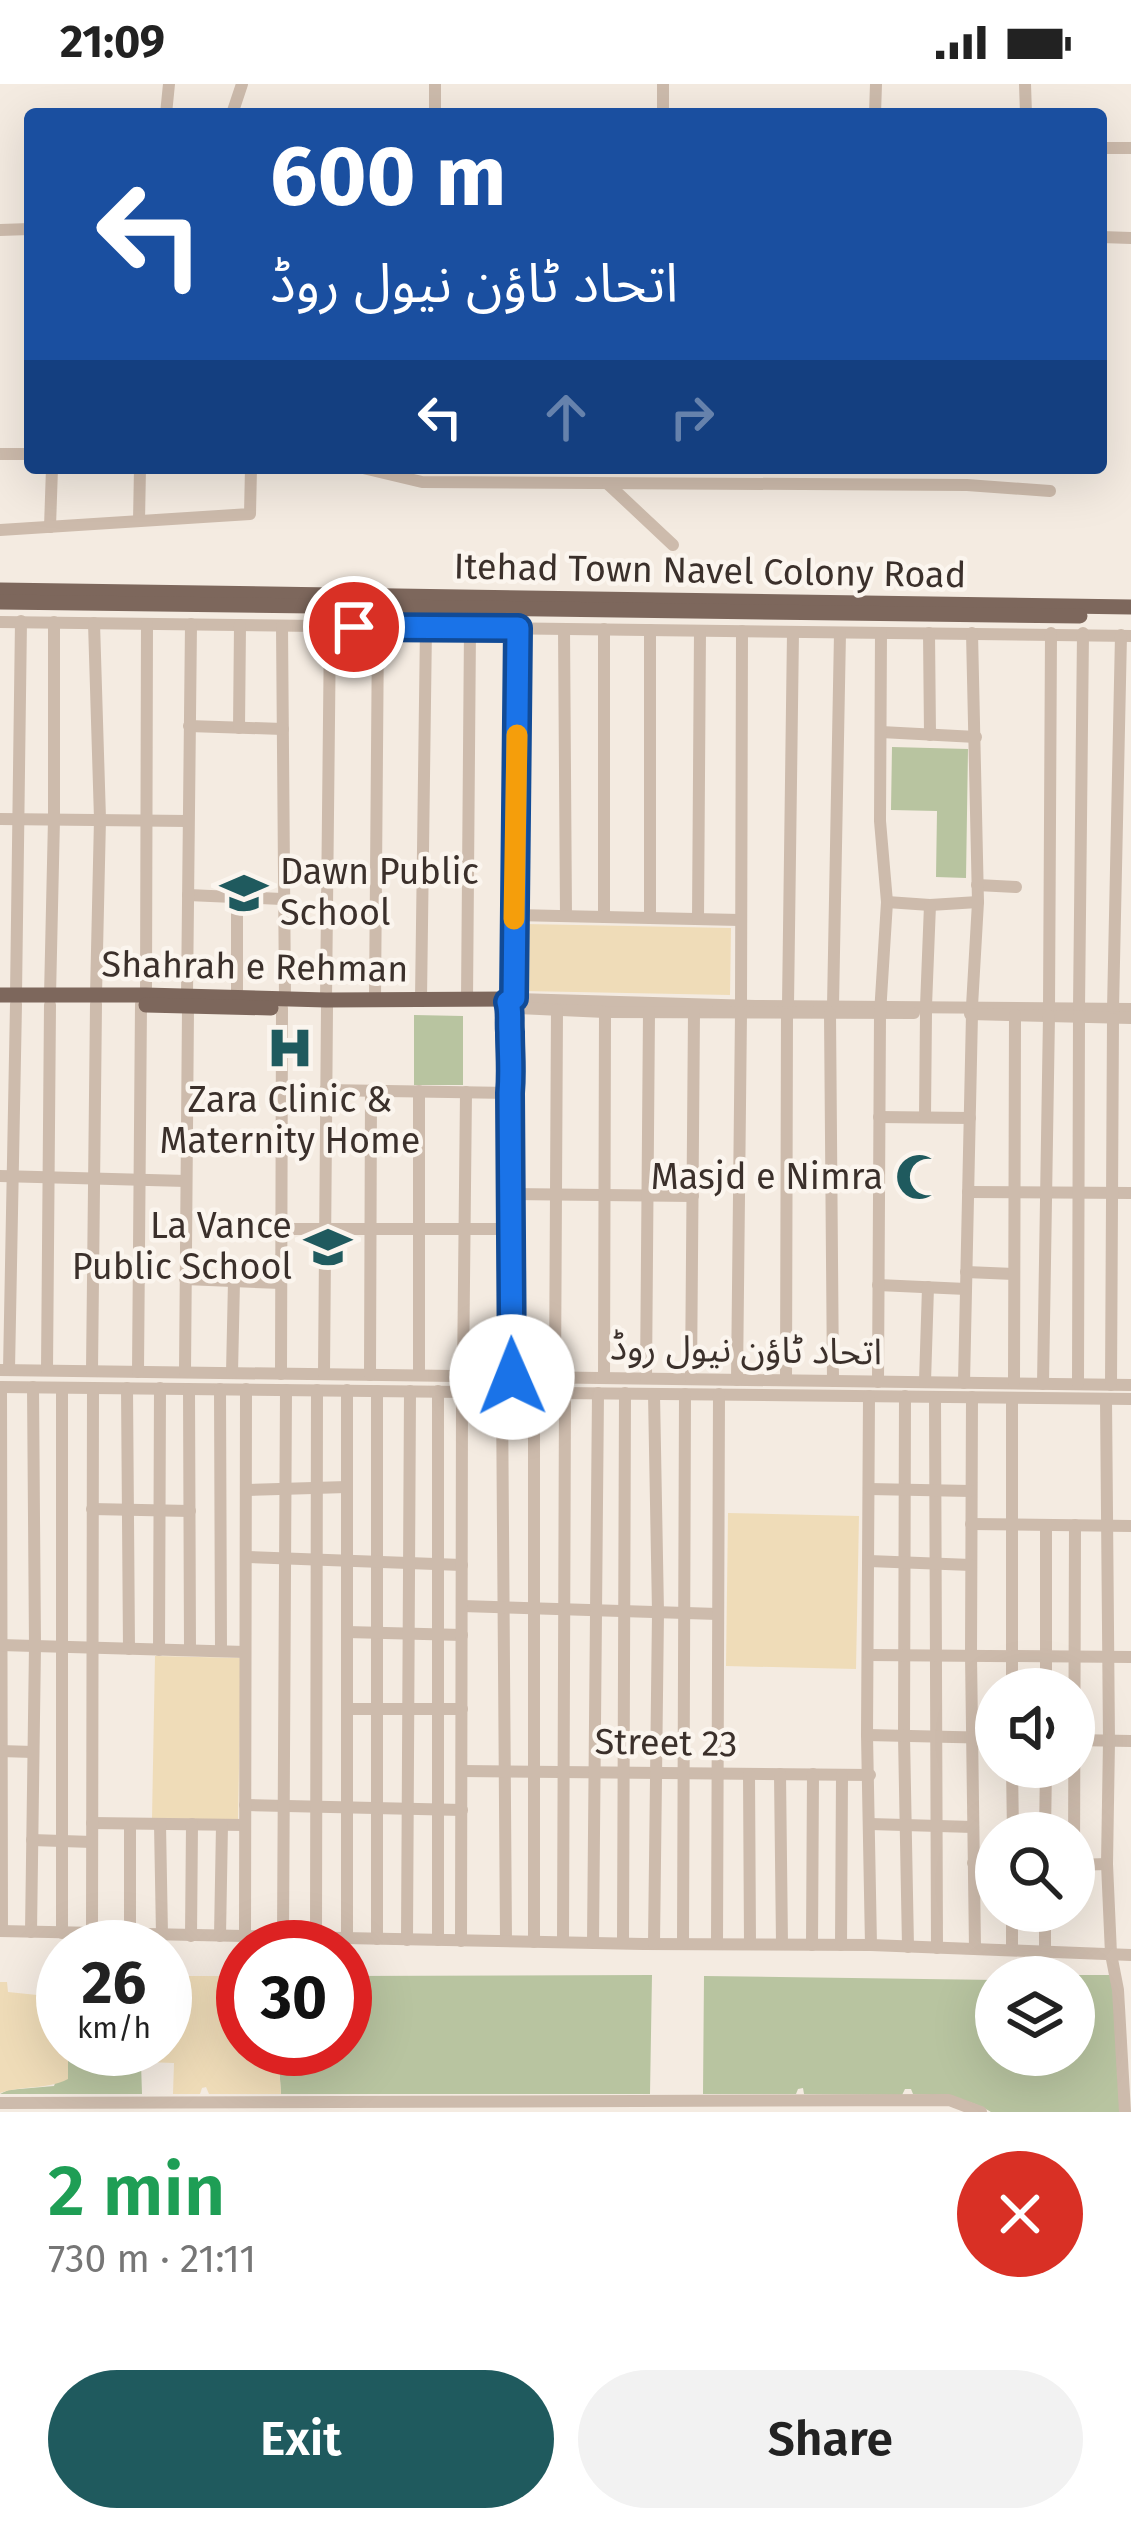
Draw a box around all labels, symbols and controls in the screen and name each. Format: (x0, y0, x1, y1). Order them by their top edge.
text: 21:09 (60, 15, 165, 69)
text: 600 m (270, 126, 507, 227)
icon: left (72, 156, 228, 312)
text: اتحاد ٹاؤن نیول روڈ (270, 252, 678, 316)
icon: left (407, 384, 473, 450)
icon: ahead (533, 384, 599, 450)
icon: right (659, 384, 725, 450)
street label: Itehad Town Navel Colony Road (453, 545, 967, 597)
pin (303, 576, 405, 678)
icon: arrive (321, 594, 387, 660)
place label: Dawn Public School (280, 850, 479, 935)
school or university icon: Dawn Public School (219, 868, 269, 918)
street label: Shahrah e Rehman (101, 942, 409, 992)
hospital icon: Zara Clinic & Maternity Home (265, 1023, 315, 1073)
place label: Zara Clinic & Maternity Home (160, 1078, 420, 1163)
mosque icon: Masjd e Nimra (894, 1152, 944, 1202)
place label: Masjd e Nimra (651, 1155, 883, 1199)
place label: La Vance Public School (72, 1204, 292, 1289)
school or university icon: La Vance Public School (303, 1222, 353, 1272)
position arrow (449, 1314, 575, 1440)
street label: اتحاد ٹاؤن نیول روڈ (610, 1326, 882, 1374)
map controls (975, 1668, 1095, 2076)
button: sound (975, 1668, 1095, 1788)
street label: Street 23 (594, 1720, 738, 1766)
button: search (975, 1812, 1095, 1932)
speed limit sign: 30 (216, 1920, 372, 2076)
text: 26 (82, 1947, 146, 2019)
button: layers (975, 1956, 1095, 2076)
text: km/h (77, 2010, 151, 2046)
text: 2 min (48, 2148, 225, 2234)
button: close (957, 2151, 1083, 2277)
text: 730 m · 21:11 (48, 2236, 256, 2282)
button: Exit (48, 2370, 554, 2508)
button: Share (578, 2370, 1083, 2508)

